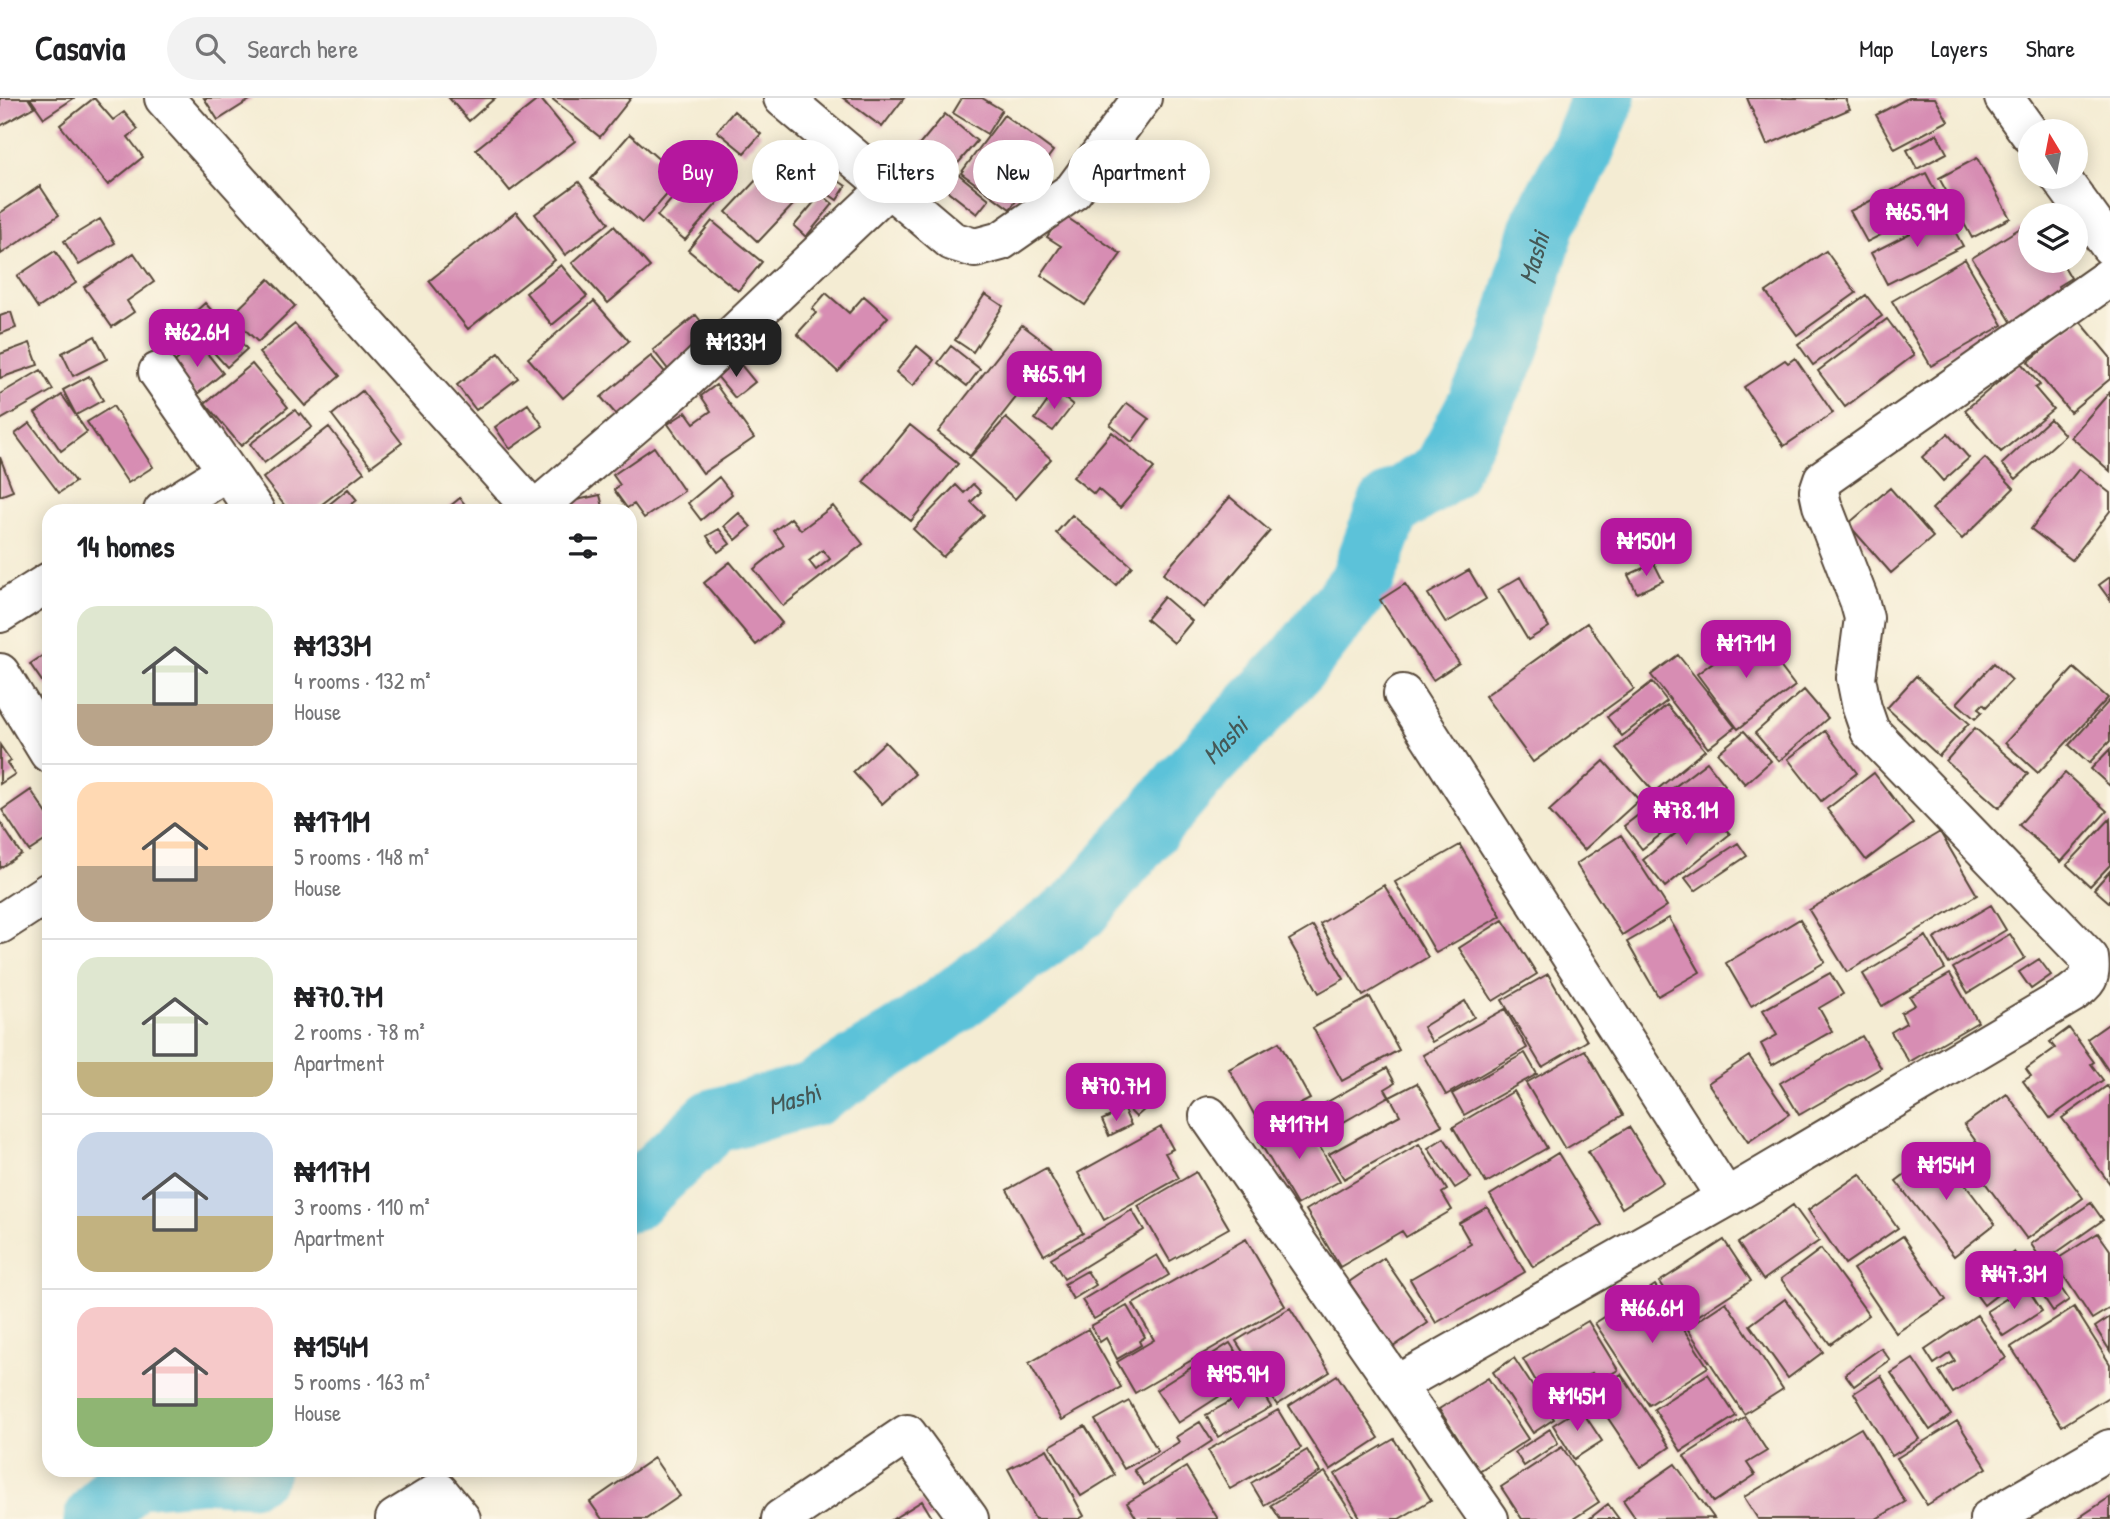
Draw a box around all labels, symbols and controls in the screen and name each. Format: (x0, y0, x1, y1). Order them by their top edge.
search box (167, 17, 657, 80)
text: Casavia (35, 26, 125, 70)
icon: search (191, 29, 229, 67)
text: Search here (247, 31, 358, 66)
text: Map (1859, 32, 1893, 64)
text: Layers (1931, 32, 1988, 64)
text: Share (2026, 32, 2075, 64)
north arrow (2018, 119, 2088, 189)
map controls (2018, 119, 2088, 273)
chip: Buy (658, 140, 738, 203)
chip: Rent (752, 140, 839, 203)
chip: Filters (853, 140, 959, 203)
chip: New (973, 140, 1054, 203)
chip: Apartment (1068, 140, 1210, 203)
pin: ₦65.9M (1860, 190, 1974, 249)
text: ₦65.9M (1886, 196, 1948, 227)
button: layers (2018, 203, 2088, 273)
water label: Mashi (1509, 226, 1558, 288)
pin: ₦62.6M (140, 310, 254, 369)
text: ₦62.6M (165, 316, 229, 347)
pin: ₦133M (687, 320, 785, 379)
text: ₦133M (706, 326, 766, 357)
pin: ₦65.9M (997, 352, 1111, 411)
text: ₦65.9M (1023, 358, 1085, 389)
pin: ₦150M (1597, 518, 1695, 578)
text: ₦150M (1617, 525, 1675, 556)
text: 14 homes (77, 526, 175, 566)
icon: filters (564, 527, 602, 565)
pin: ₦171M (1697, 620, 1795, 680)
text: ₦133M (294, 625, 371, 665)
text: ₦171M (1717, 627, 1775, 658)
icon: home (133, 634, 217, 718)
text: 4 rooms · 132 m² (294, 665, 431, 696)
text: House (294, 696, 341, 727)
water label: Mashi (1194, 708, 1257, 771)
pin: ₦78.1M (1629, 788, 1743, 847)
text: ₦78.1M (1654, 794, 1718, 825)
text: ₦171M (294, 801, 370, 841)
icon: home (133, 810, 217, 894)
text: 5 rooms · 148 m² (294, 841, 429, 872)
text: House (294, 872, 341, 903)
text: ₦70.7M (294, 976, 383, 1016)
icon: home (133, 985, 217, 1069)
text: 2 rooms · 78 m² (294, 1016, 425, 1047)
text: Apartment (294, 1047, 384, 1078)
pin: ₦70.7M (1059, 1063, 1173, 1123)
text: ₦70.7M (1082, 1070, 1150, 1101)
water label: Mashi (764, 1074, 829, 1123)
pin: ₦117M (1250, 1102, 1348, 1161)
text: ₦117M (1270, 1108, 1328, 1139)
pin: ₦154M (1897, 1142, 1995, 1202)
text: ₦154M (1918, 1149, 1975, 1180)
text: ₦117M (294, 1151, 370, 1191)
icon: home (133, 1160, 217, 1244)
text: 3 rooms · 110 m² (294, 1191, 430, 1222)
text: Apartment (294, 1222, 384, 1253)
pin: ₦47.3M (1957, 1252, 2071, 1311)
text: ₦47.3M (1981, 1258, 2047, 1289)
pin: ₦66.6M (1595, 1286, 1709, 1345)
text: ₦66.6M (1621, 1292, 1683, 1323)
text: ₦154M (294, 1326, 368, 1366)
icon: home (133, 1335, 217, 1419)
pin: ₦95.9M (1181, 1352, 1295, 1411)
text: ₦95.9M (1207, 1358, 1269, 1389)
text: 5 rooms · 163 m² (294, 1366, 430, 1397)
pin: ₦145M (1528, 1374, 1626, 1433)
text: ₦145M (1549, 1380, 1606, 1411)
text: House (294, 1397, 341, 1428)

